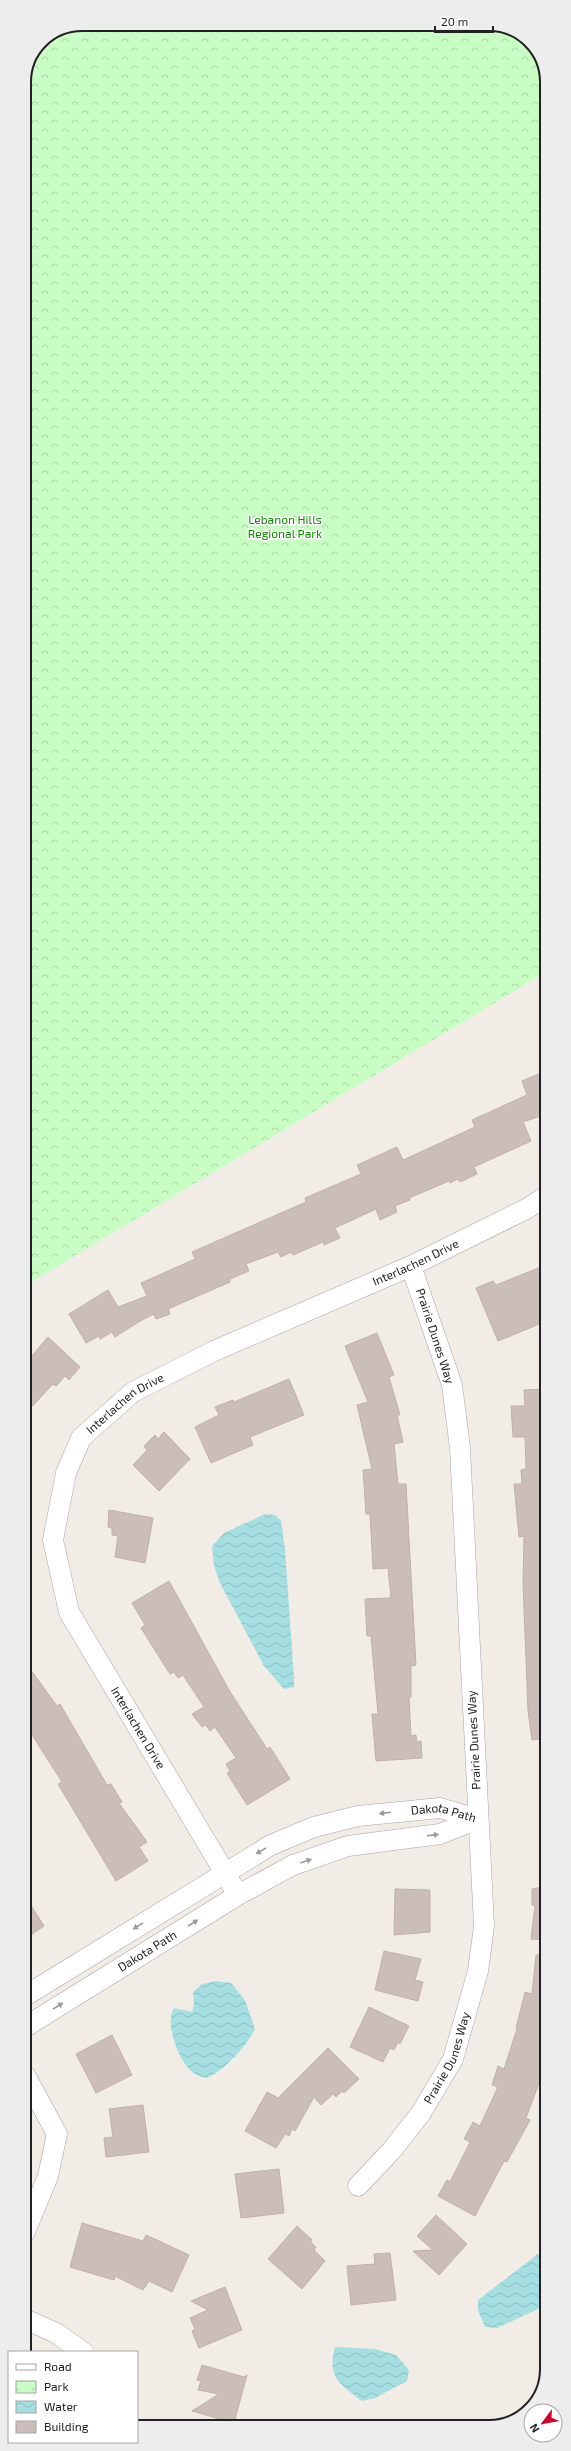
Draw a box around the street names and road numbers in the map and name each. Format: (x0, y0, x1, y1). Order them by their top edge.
street label: Interlachen Drive (370, 1236, 461, 1288)
street label: Prairie Dunes Way (414, 1286, 458, 1386)
street label: Interlachen Drive (83, 1370, 166, 1436)
street label: Interlachen Drive (109, 1684, 169, 1771)
street label: Prairie Dunes Way (463, 1689, 483, 1790)
street label: Dakota Path (410, 1800, 478, 1824)
street label: Dakota Path (115, 1927, 179, 1974)
street label: Prairie Dunes Way (420, 2010, 472, 2106)

